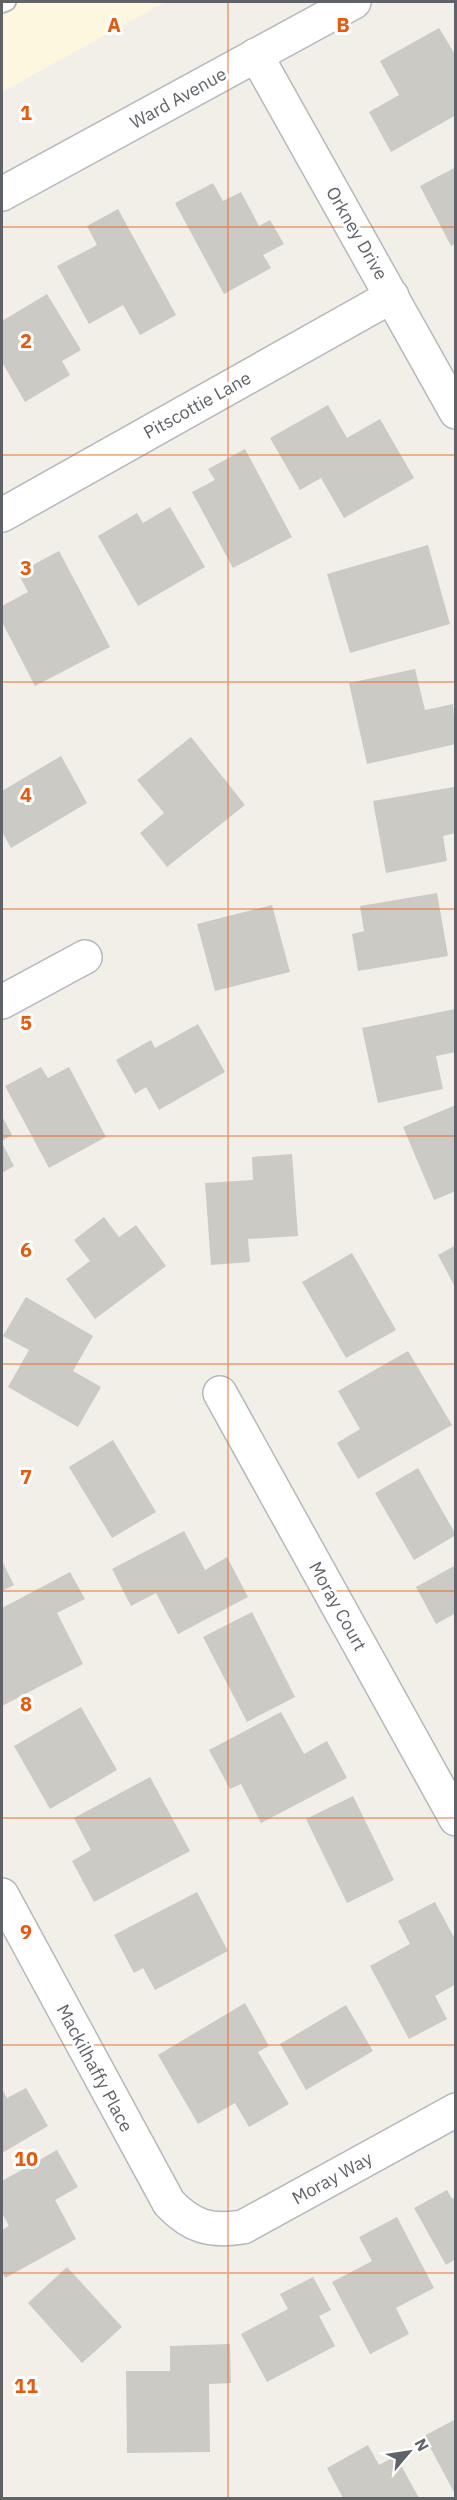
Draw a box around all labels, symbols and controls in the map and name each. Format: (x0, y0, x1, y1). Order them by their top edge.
text: A (107, 11, 121, 38)
text: B (336, 11, 350, 38)
street label: Ward Avenue (126, 62, 230, 134)
text: 1 (20, 99, 32, 126)
street label: Orkney Drive (321, 182, 393, 284)
text: 2 (20, 327, 32, 354)
street label: Pitscottie Lane (139, 366, 255, 444)
text: 3 (20, 554, 32, 581)
text: 4 (20, 781, 32, 808)
text: 5 (20, 1009, 32, 1036)
text: 6 (20, 1236, 32, 1263)
text: 7 (20, 1463, 32, 1490)
street label: Moray Court (304, 1557, 372, 1655)
text: 8 (20, 1690, 32, 1717)
text: 9 (20, 1918, 32, 1945)
street label: Mackilhaffy Place (52, 2000, 138, 2136)
text: 10 (14, 2145, 38, 2172)
street label: Moray Way (288, 2147, 376, 2209)
text: 11 (14, 2372, 38, 2399)
north arrow (379, 2422, 439, 2482)
text: N (411, 2435, 434, 2455)

